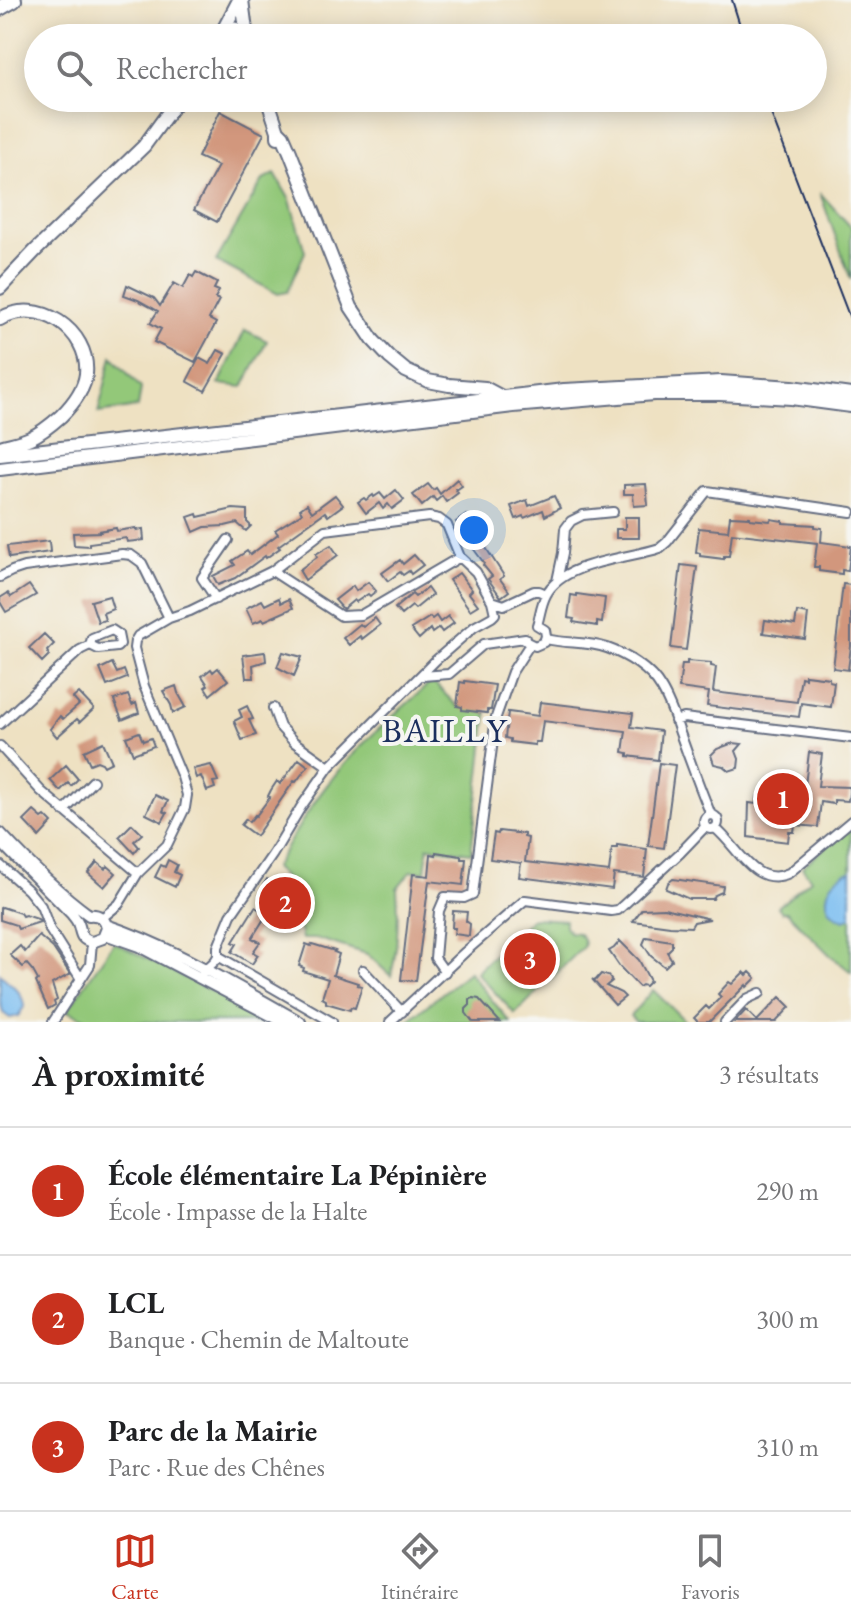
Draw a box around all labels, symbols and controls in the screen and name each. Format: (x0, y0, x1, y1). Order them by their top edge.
search box (24, 24, 827, 112)
icon: search (52, 46, 96, 90)
text: Rechercher (116, 49, 248, 88)
your location (454, 510, 494, 550)
district label: BAILLY (382, 708, 509, 752)
pin: 1 (757, 769, 809, 829)
pin: 2 (259, 873, 311, 933)
pin: 3 (504, 929, 556, 989)
text: À proximité (32, 1052, 205, 1096)
text: 3 résultats (719, 1057, 819, 1091)
text: École élémentaire La Pépinière (108, 1155, 487, 1194)
text: 1 (51, 1174, 65, 1208)
text: 290 m (756, 1174, 819, 1208)
text: École · Impasse de la Halte (108, 1194, 367, 1228)
text: LCL (108, 1283, 164, 1322)
text: 2 (51, 1302, 65, 1336)
text: 300 m (756, 1302, 819, 1336)
text: Banque · Chemin de Maltoute (108, 1322, 409, 1356)
text: Parc de la Mairie (108, 1411, 317, 1450)
text: 3 (51, 1430, 65, 1464)
text: 310 m (756, 1430, 819, 1464)
text: Parc · Rue des Chênes (108, 1450, 325, 1484)
tab: Carte (111, 1529, 158, 1606)
tab: Itinéraire (381, 1529, 458, 1606)
tab: Favoris (681, 1529, 740, 1606)

